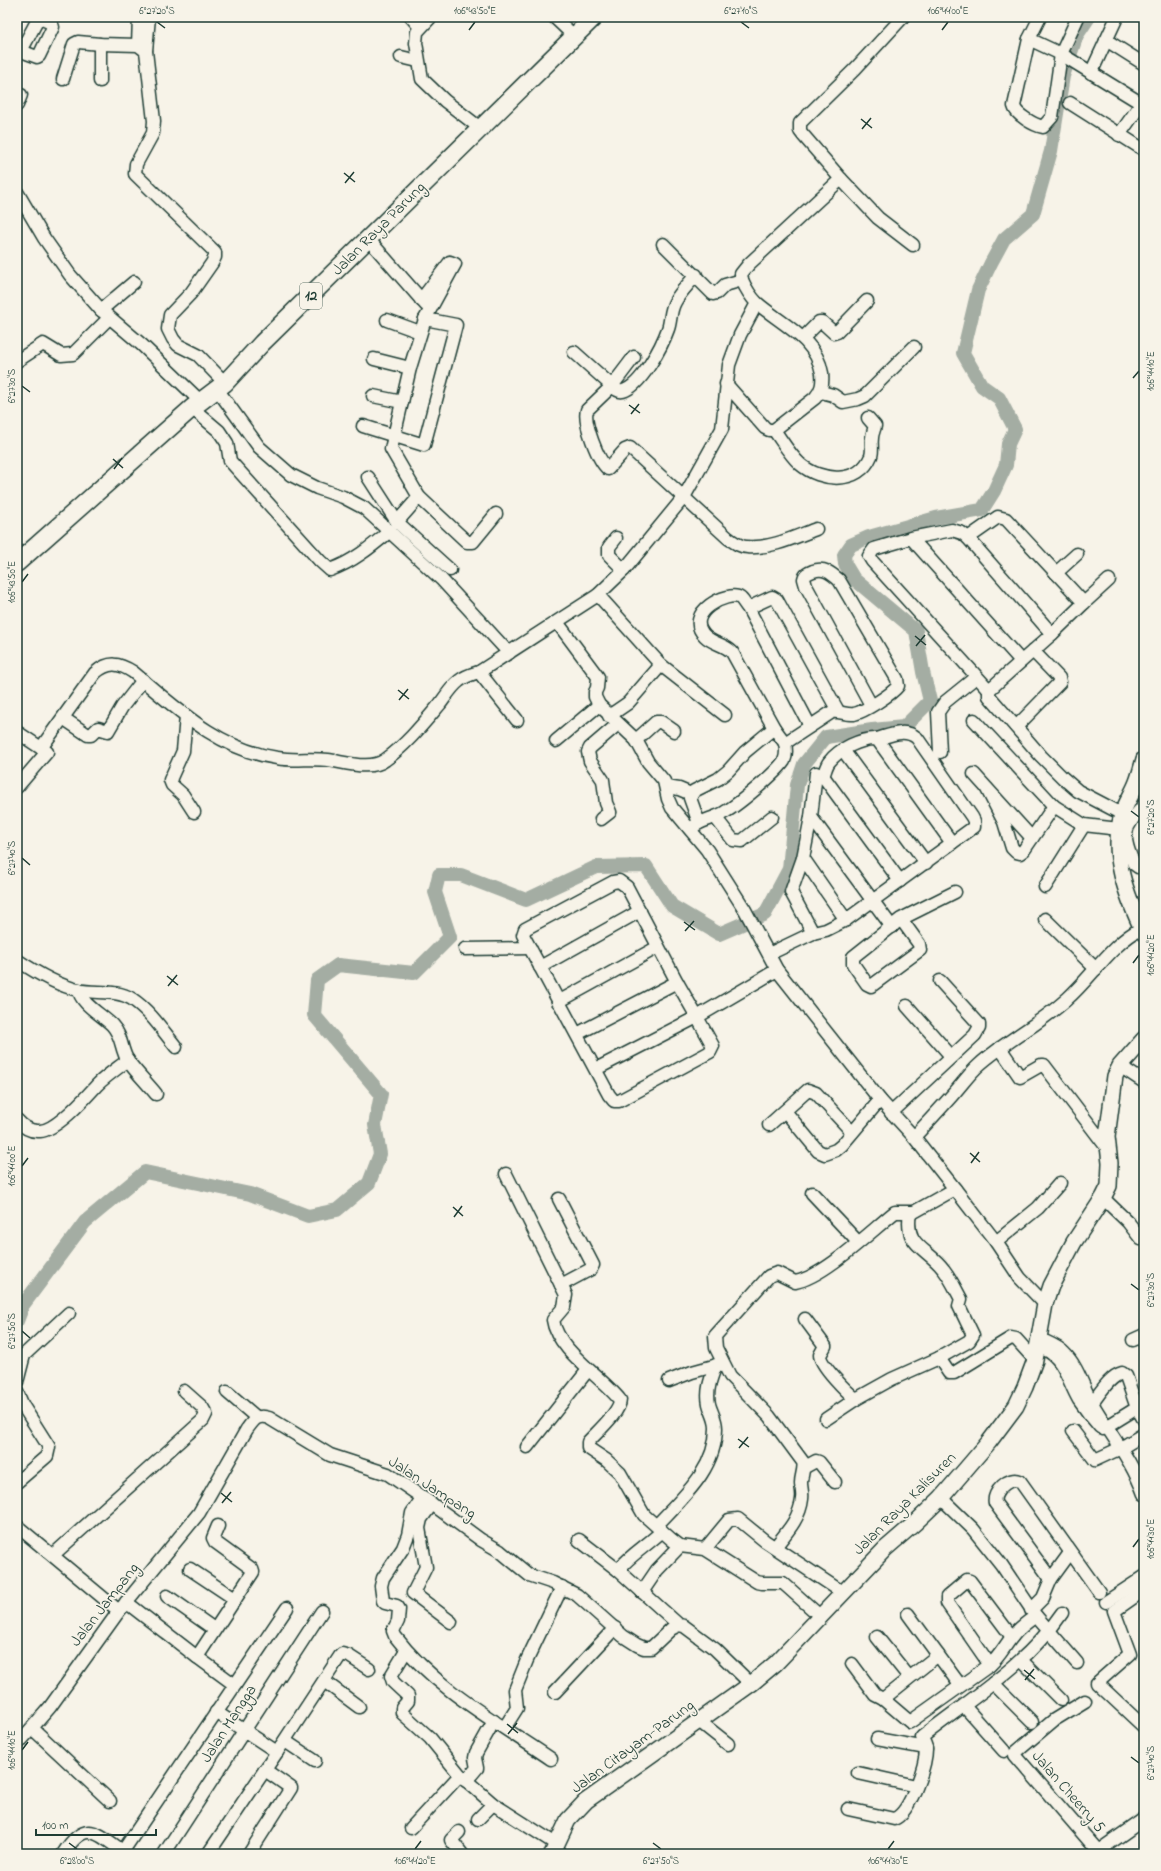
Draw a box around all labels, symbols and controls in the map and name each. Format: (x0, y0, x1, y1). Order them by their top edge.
text: 6°27'20"S (139, 4, 175, 19)
text: 106°43'50"E (454, 4, 496, 19)
text: 6°27'10"S (724, 4, 758, 19)
text: 106°44'00"E (928, 4, 968, 19)
street label: Jalan Raya Parung (326, 176, 432, 282)
road number: 12 (300, 283, 322, 309)
text: 106°44'10"E (1144, 351, 1159, 391)
text: 6°27'30"S (5, 368, 20, 403)
text: 106°43'50"E (5, 561, 20, 603)
text: 6°27'20"S (1144, 799, 1159, 835)
text: 6°27'40"S (5, 840, 20, 875)
text: 106°44'20"E (1144, 934, 1159, 976)
text: 106°44'00"E (5, 1146, 20, 1186)
text: 6°27'30"S (1144, 1272, 1159, 1307)
text: 6°27'50"S (5, 1312, 20, 1349)
street label: Jalan Raya Kalisuren (848, 1447, 962, 1561)
street label: Jalan Jampang (383, 1450, 481, 1526)
text: 106°44'30"E (1144, 1519, 1159, 1559)
street label: Jalan Jampang (64, 1558, 146, 1652)
street label: Jalan Mangga (195, 1680, 263, 1768)
street label: Jalan Citayam-Parung (566, 1694, 700, 1800)
text: 106°44'10"E (5, 1730, 20, 1770)
text: 6°27'40"S (1144, 1745, 1159, 1780)
street label: Jalan Cheerry 5 (1025, 1746, 1111, 1838)
scale bar (36, 1811, 156, 1837)
text: 100 m (42, 1817, 69, 1835)
text: 6°28'00"S (60, 1854, 95, 1869)
text: 106°44'20"E (394, 1854, 436, 1869)
text: 6°27'50"S (643, 1854, 680, 1869)
text: 106°44'30"E (868, 1854, 908, 1869)

